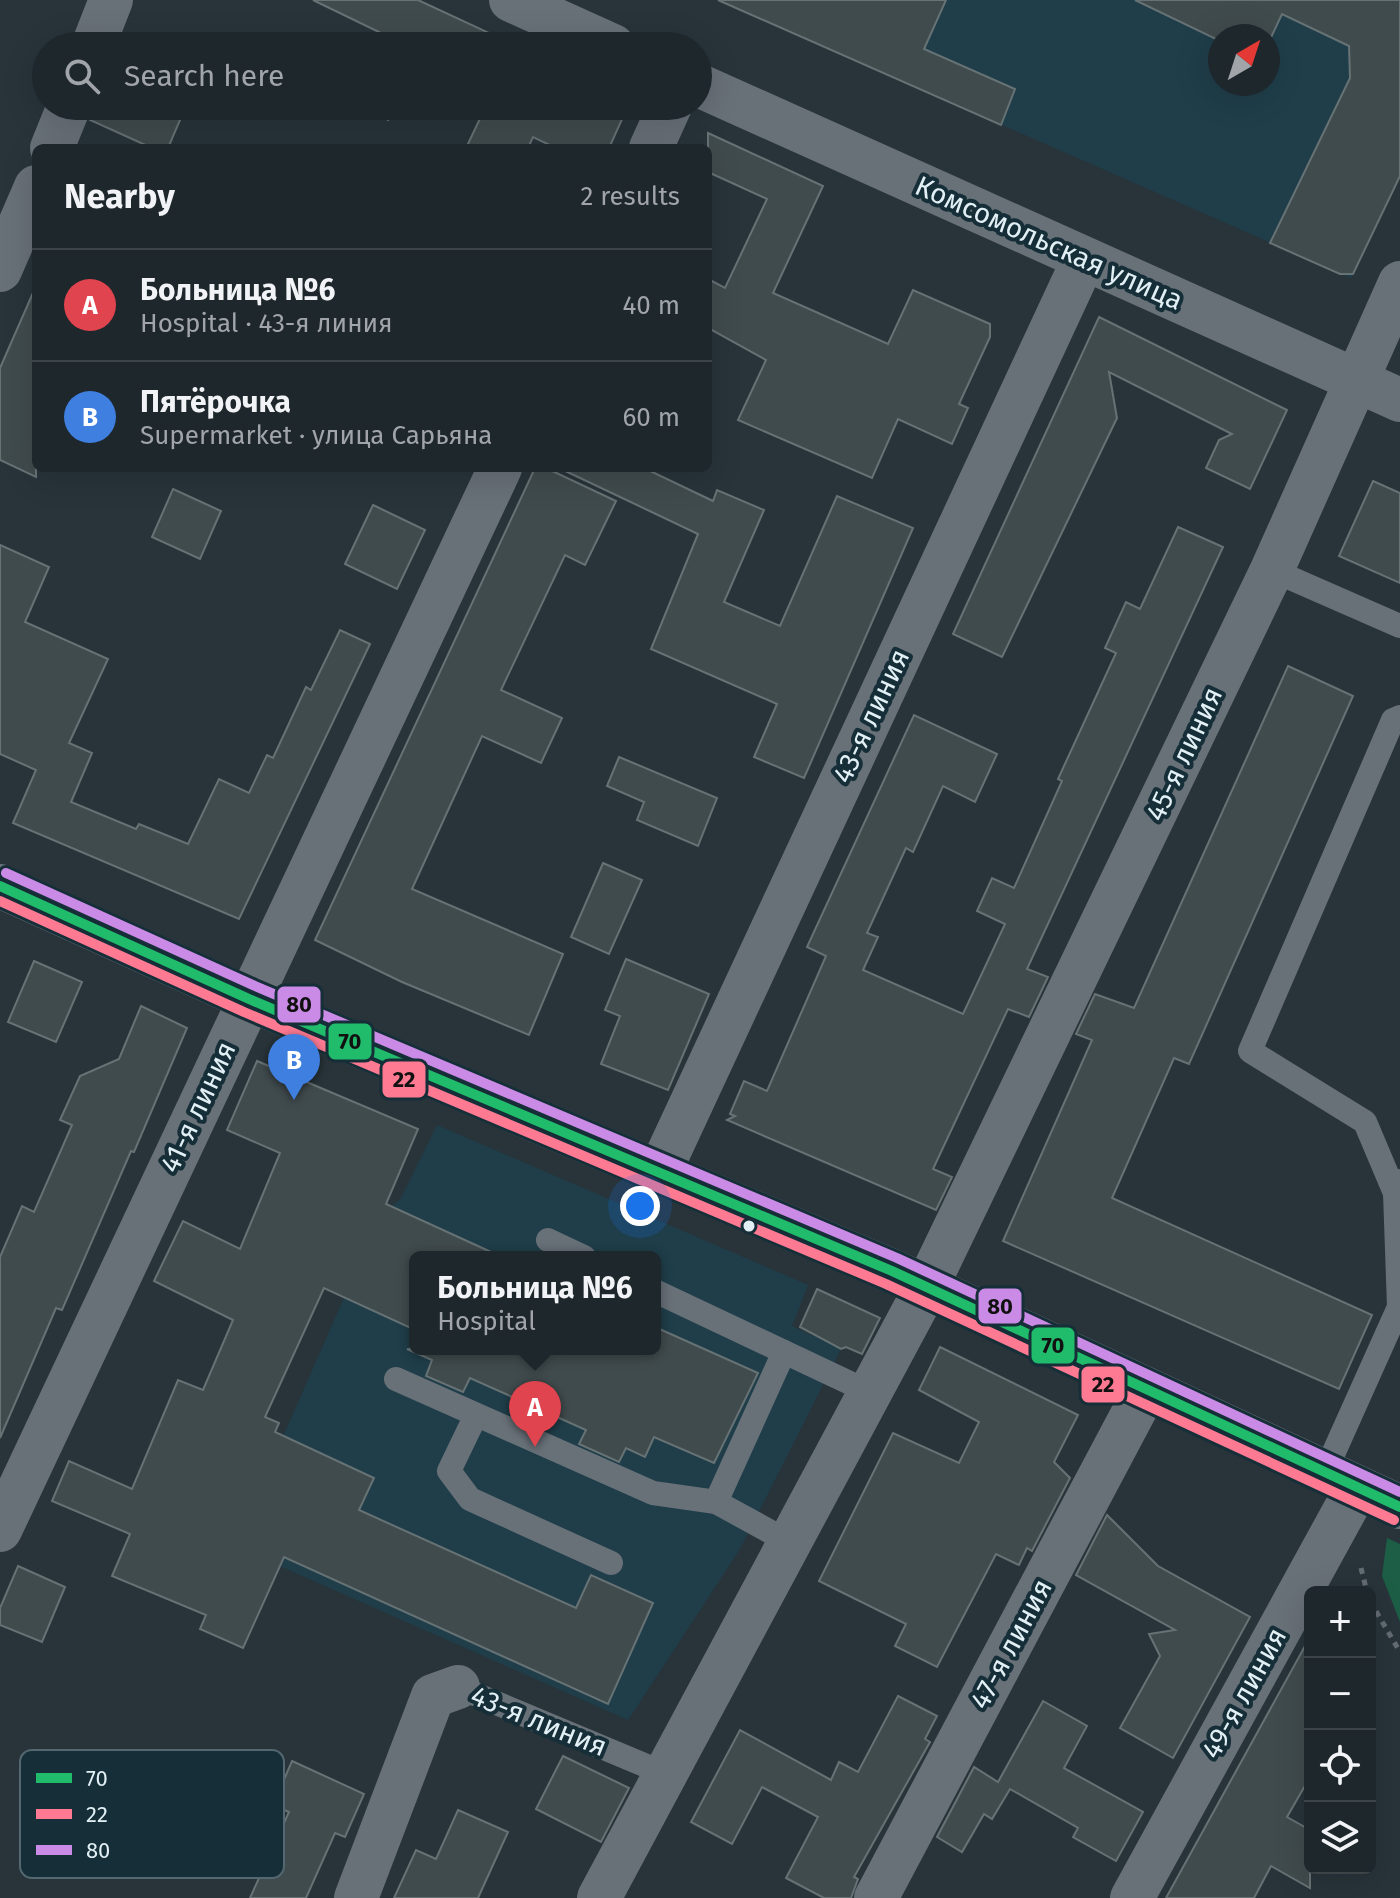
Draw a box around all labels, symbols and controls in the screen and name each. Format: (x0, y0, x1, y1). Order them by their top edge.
north arrow (1208, 24, 1280, 96)
search box (32, 32, 712, 120)
icon: search (60, 54, 104, 98)
text: Search here (124, 58, 284, 94)
street label: Комсомольская улица (910, 169, 1188, 317)
text: Nearby (64, 176, 175, 217)
text: 2 results (580, 181, 680, 212)
text: Больница №6 (140, 272, 335, 308)
text: A (82, 290, 98, 321)
text: 40 m (622, 290, 680, 321)
text: Hospital · 43-я линия (140, 308, 393, 339)
text: Пятёрочка (140, 384, 291, 420)
text: B (82, 402, 98, 433)
text: 60 m (622, 402, 680, 433)
text: Supermarket · улица Сарьяна (140, 420, 492, 451)
street label: 43-я линия (826, 644, 916, 788)
street label: 45-я линия (1139, 682, 1229, 826)
line badge: 80 (276, 985, 322, 1024)
text: 80 (286, 991, 312, 1018)
line badge: 70 (327, 1022, 373, 1061)
text: 70 (339, 1028, 362, 1055)
pin: B (268, 1034, 320, 1100)
street label: 41-я линия (153, 1036, 243, 1178)
line badge: 22 (381, 1060, 427, 1099)
text: 22 (393, 1066, 415, 1093)
your location (620, 1186, 660, 1226)
unlabelled marker (741, 1218, 757, 1234)
popup (409, 1251, 661, 1355)
text: Больница №6 (437, 1270, 633, 1306)
line badge: 80 (977, 1287, 1023, 1325)
text: 80 (987, 1293, 1013, 1320)
text: Hospital (437, 1306, 536, 1337)
line badge: 70 (1030, 1326, 1076, 1365)
text: 70 (1042, 1332, 1065, 1359)
line badge: 22 (1080, 1365, 1126, 1404)
text: 22 (1092, 1371, 1114, 1398)
pin: A (509, 1381, 561, 1447)
street label: 47-я линия (963, 1574, 1059, 1714)
map controls (1304, 1586, 1376, 1874)
button: + (1304, 1586, 1376, 1658)
street label: 49-я линия (1195, 1622, 1293, 1764)
button: − (1304, 1658, 1376, 1730)
street label: 43-я линия (466, 1679, 612, 1763)
button: locate (1304, 1730, 1376, 1802)
legend (20, 1750, 284, 1878)
text: 70 (86, 1765, 108, 1792)
text: 22 (86, 1801, 108, 1828)
button: layers (1304, 1802, 1376, 1874)
text: 80 (86, 1837, 110, 1864)

